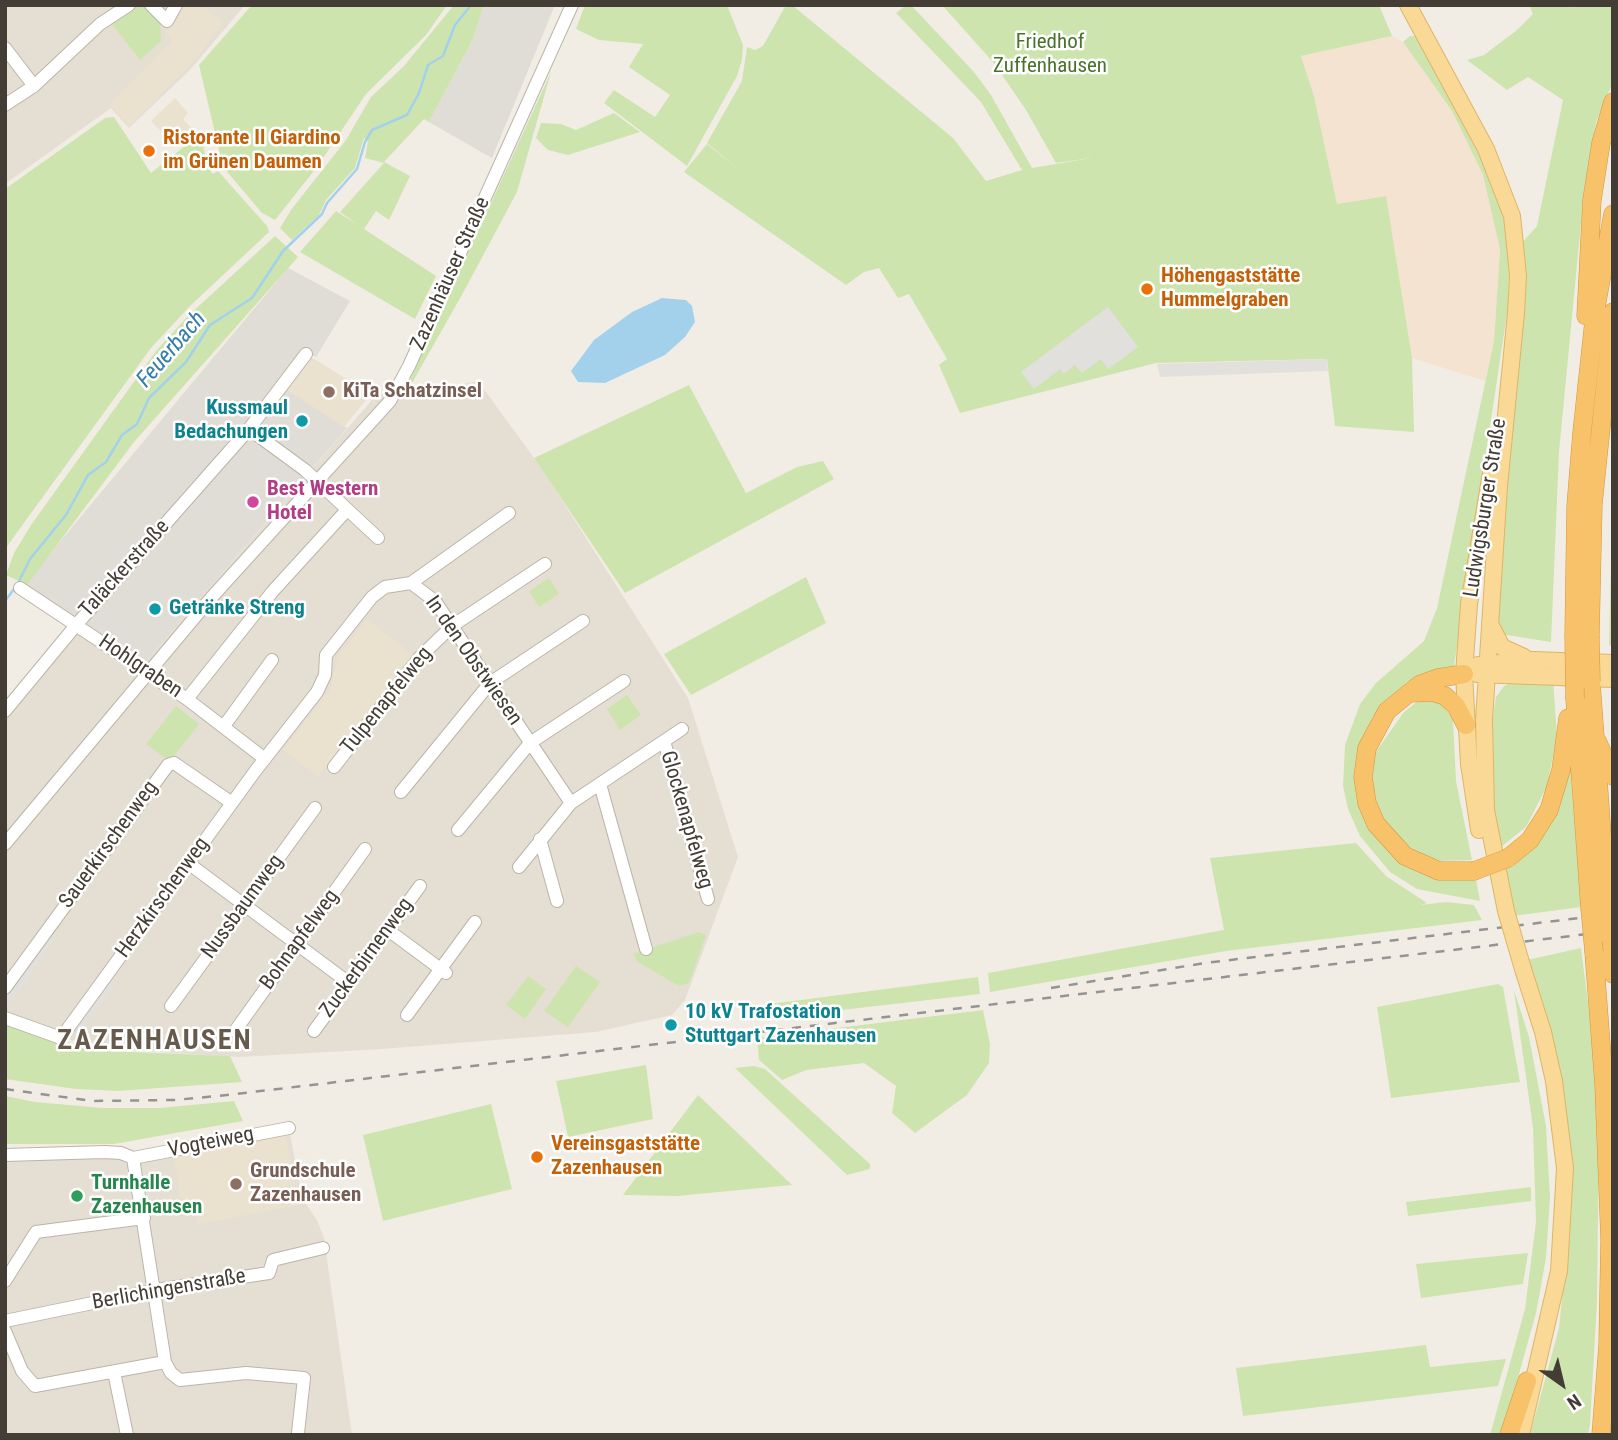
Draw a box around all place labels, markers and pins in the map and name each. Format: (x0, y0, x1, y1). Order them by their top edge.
place label: Ristorante Il Giardino im Grünen Daumen (163, 126, 341, 176)
marker: Ristorante Il Giardino im Grünen Daumen (141, 143, 157, 159)
place label: Höhengaststätte Hummelgraben (1161, 264, 1300, 314)
marker: Höhengaststätte Hummelgraben (1139, 281, 1155, 297)
place label: KiTa Schatzinsel (343, 379, 482, 405)
marker: KiTa Schatzinsel (321, 384, 337, 400)
place label: Kussmaul Bedachungen (174, 396, 288, 446)
marker: Kussmaul Bedachungen (294, 413, 310, 429)
place label: Best Western Hotel (267, 477, 378, 527)
marker: Best Western Hotel (245, 494, 261, 510)
place label: Getränke Streng (169, 596, 305, 622)
marker: Getränke Streng (147, 601, 163, 617)
place label: 10 kV Trafostation Stuttgart Zazenhausen (685, 1000, 876, 1050)
marker: 10 kV Trafostation Stuttgart Zazenhausen (663, 1017, 679, 1033)
place label: Vereinsgaststätte Zazenhausen (551, 1132, 700, 1182)
marker: Vereinsgaststätte Zazenhausen (529, 1149, 545, 1165)
place label: Grundschule Zazenhausen (250, 1159, 361, 1209)
place label: Turnhalle Zazenhausen (91, 1171, 202, 1221)
marker: Grundschule Zazenhausen (228, 1176, 244, 1192)
marker: Turnhalle Zazenhausen (69, 1188, 85, 1204)

